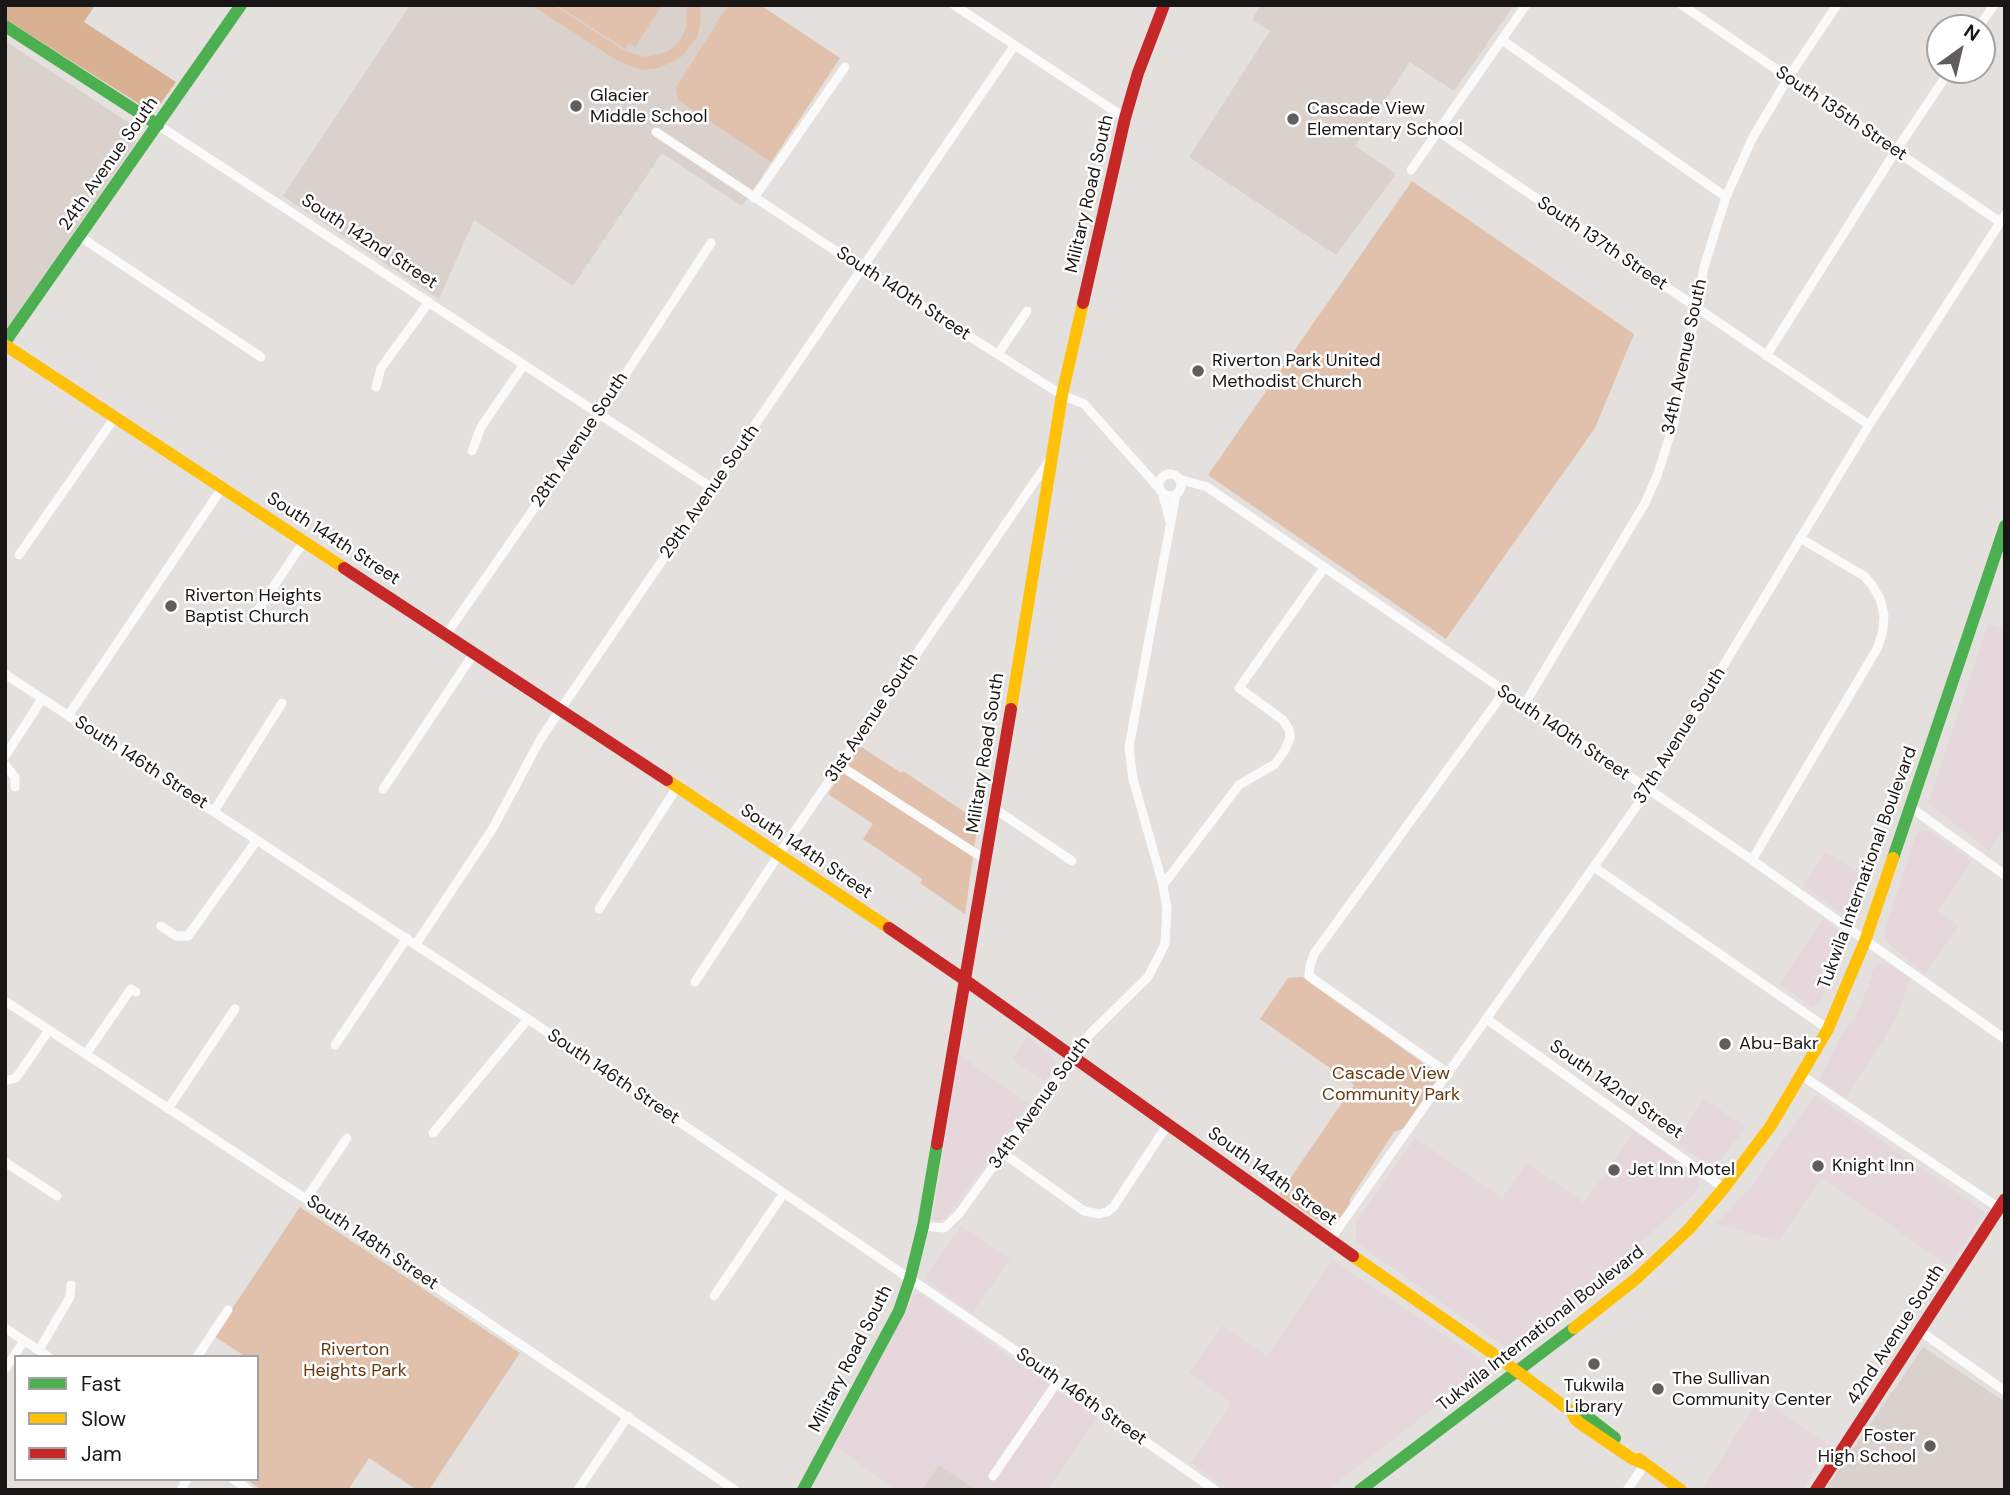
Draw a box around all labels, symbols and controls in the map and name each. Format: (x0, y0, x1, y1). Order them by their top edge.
north arrow (1926, 14, 1996, 84)
text: N (1959, 19, 1985, 47)
street label: South 135th Street (1771, 62, 1911, 166)
place label: Glacier Middle School (590, 85, 708, 128)
street label: 24th Avenue South (55, 93, 163, 235)
marker: Glacier Middle School (568, 98, 584, 114)
place label: Cascade View Elementary School (1307, 98, 1463, 140)
marker: Cascade View Elementary School (1285, 111, 1301, 127)
street label: Military Road South (1061, 113, 1119, 275)
street label: South 142nd Street (297, 190, 441, 294)
street label: South 137th Street (1533, 192, 1671, 296)
street label: South 140th Street (832, 243, 974, 345)
street label: 34th Avenue South (1658, 277, 1712, 437)
place label: Riverton Park United Methodist Church (1212, 350, 1381, 392)
marker: Riverton Park United Methodist Church (1190, 363, 1206, 379)
street label: 28th Avenue South (527, 368, 633, 512)
street label: 29th Avenue South (656, 421, 764, 563)
street label: South 144th Street (262, 488, 404, 590)
place label: Riverton Heights Baptist Church (185, 585, 322, 628)
marker: Riverton Heights Baptist Church (163, 598, 179, 614)
street label: 31st Avenue South (821, 649, 923, 787)
street label: 37th Avenue South (1629, 664, 1731, 808)
street label: Military Road South (963, 671, 1009, 835)
street label: South 140th Street (1492, 681, 1634, 785)
street label: South 146th Street (70, 712, 212, 814)
street label: Tukwila International Boulevard (1814, 744, 1922, 992)
street label: South 144th Street (736, 800, 876, 904)
street label: South 146th Street (543, 1025, 683, 1129)
street label: 34th Avenue South (985, 1033, 1095, 1173)
place label: Abu-Bakr (1739, 1033, 1819, 1055)
street label: South 142nd Street (1545, 1036, 1687, 1144)
marker: Abu-Bakr (1717, 1036, 1733, 1052)
park label: Cascade View Community Park (1322, 1063, 1460, 1106)
street label: South 144th Street (1203, 1123, 1341, 1231)
place label: Knight Inn (1832, 1155, 1914, 1177)
marker: Knight Inn (1810, 1158, 1826, 1174)
place label: Jet Inn Motel (1628, 1159, 1735, 1181)
marker: Jet Inn Motel (1606, 1162, 1622, 1178)
street label: South 148th Street (302, 1191, 442, 1295)
street label: Tukwila International Boulevard (1433, 1242, 1649, 1416)
street label: 42nd Avenue South (1843, 1261, 1949, 1409)
street label: Military Road South (805, 1282, 897, 1436)
park label: Riverton Heights Park (303, 1339, 407, 1382)
street label: South 146th Street (1011, 1344, 1151, 1450)
legend (14, 1355, 259, 1481)
marker: Tukwila Library (1586, 1356, 1602, 1372)
place label: The Sullivan Community Center (1672, 1368, 1832, 1410)
text: Fast (81, 1370, 121, 1398)
place label: Tukwila Library (1564, 1375, 1624, 1418)
marker: The Sullivan Community Center (1650, 1381, 1666, 1397)
text: Slow (81, 1405, 126, 1433)
place label: Foster High School (1818, 1425, 1916, 1468)
marker: Foster High School (1922, 1438, 1938, 1454)
text: Jam (81, 1440, 122, 1468)

